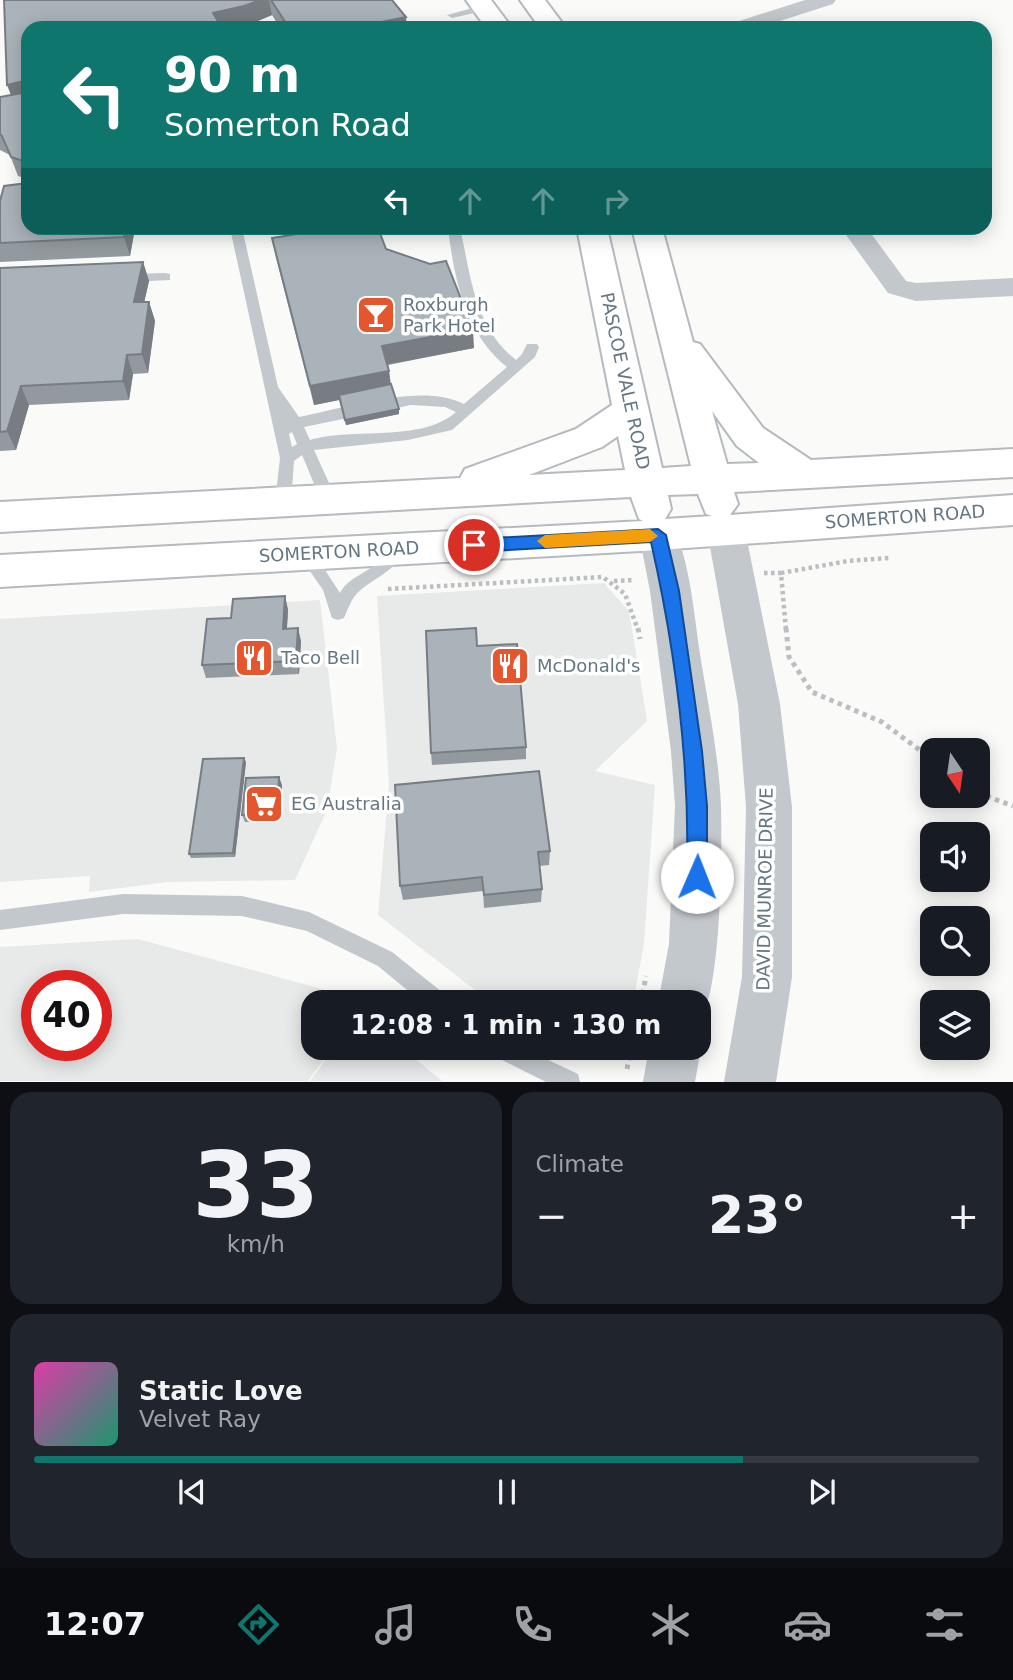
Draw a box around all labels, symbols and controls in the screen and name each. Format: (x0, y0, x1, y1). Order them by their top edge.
text: 90 m (164, 47, 300, 104)
icon: left (49, 49, 140, 140)
text: Somerton Road (164, 106, 411, 144)
icon: left (378, 182, 416, 220)
icon: ahead (451, 182, 489, 220)
icon: ahead (524, 182, 562, 220)
icon: right (597, 182, 635, 220)
street label: PASCOE VALE ROAD (596, 290, 655, 471)
bar icon: Roxburgh Park Hotel (355, 294, 397, 336)
place label: Roxburgh Park Hotel (403, 294, 495, 336)
street label: SOMERTON ROAD (824, 500, 986, 533)
pin (444, 515, 504, 575)
icon: arrive (455, 526, 493, 564)
street label: SOMERTON ROAD (258, 537, 420, 566)
restaurant icon: Taco Bell (233, 637, 275, 679)
restaurant icon: McDonald's (489, 645, 531, 687)
place label: Taco Bell (280, 647, 360, 668)
place label: McDonald's (537, 655, 641, 676)
north arrow (920, 738, 990, 808)
map controls (920, 738, 990, 1060)
supermarket icon: EG Australia (243, 783, 285, 825)
street label: DAVID MUNROE DRIVE (752, 787, 777, 991)
place label: EG Australia (291, 793, 402, 814)
button: sound (920, 822, 990, 892)
position arrow (660, 840, 734, 914)
button: search (920, 906, 990, 976)
speed limit sign: 40 (21, 970, 112, 1061)
button: layers (920, 990, 990, 1060)
text: 12:08 · 1 min · 130 m (351, 1010, 661, 1040)
text: 33 (192, 1133, 319, 1238)
text: Climate (536, 1151, 624, 1177)
text: 23° (708, 1185, 806, 1245)
text: − (536, 1194, 567, 1238)
text: + (947, 1194, 979, 1238)
text: km/h (227, 1231, 285, 1257)
text: Static Love (139, 1376, 303, 1406)
text: Velvet Ray (139, 1406, 261, 1432)
icon: previous (173, 1473, 211, 1511)
icon: pause (488, 1473, 526, 1511)
icon: next (803, 1473, 841, 1511)
icon: directions (234, 1600, 283, 1649)
icon: music (371, 1600, 420, 1649)
icon: phone (508, 1600, 557, 1649)
icon: climate (646, 1600, 695, 1649)
icon: car (783, 1600, 832, 1649)
icon: filters (920, 1600, 969, 1649)
text: 12:07 (44, 1605, 146, 1643)

